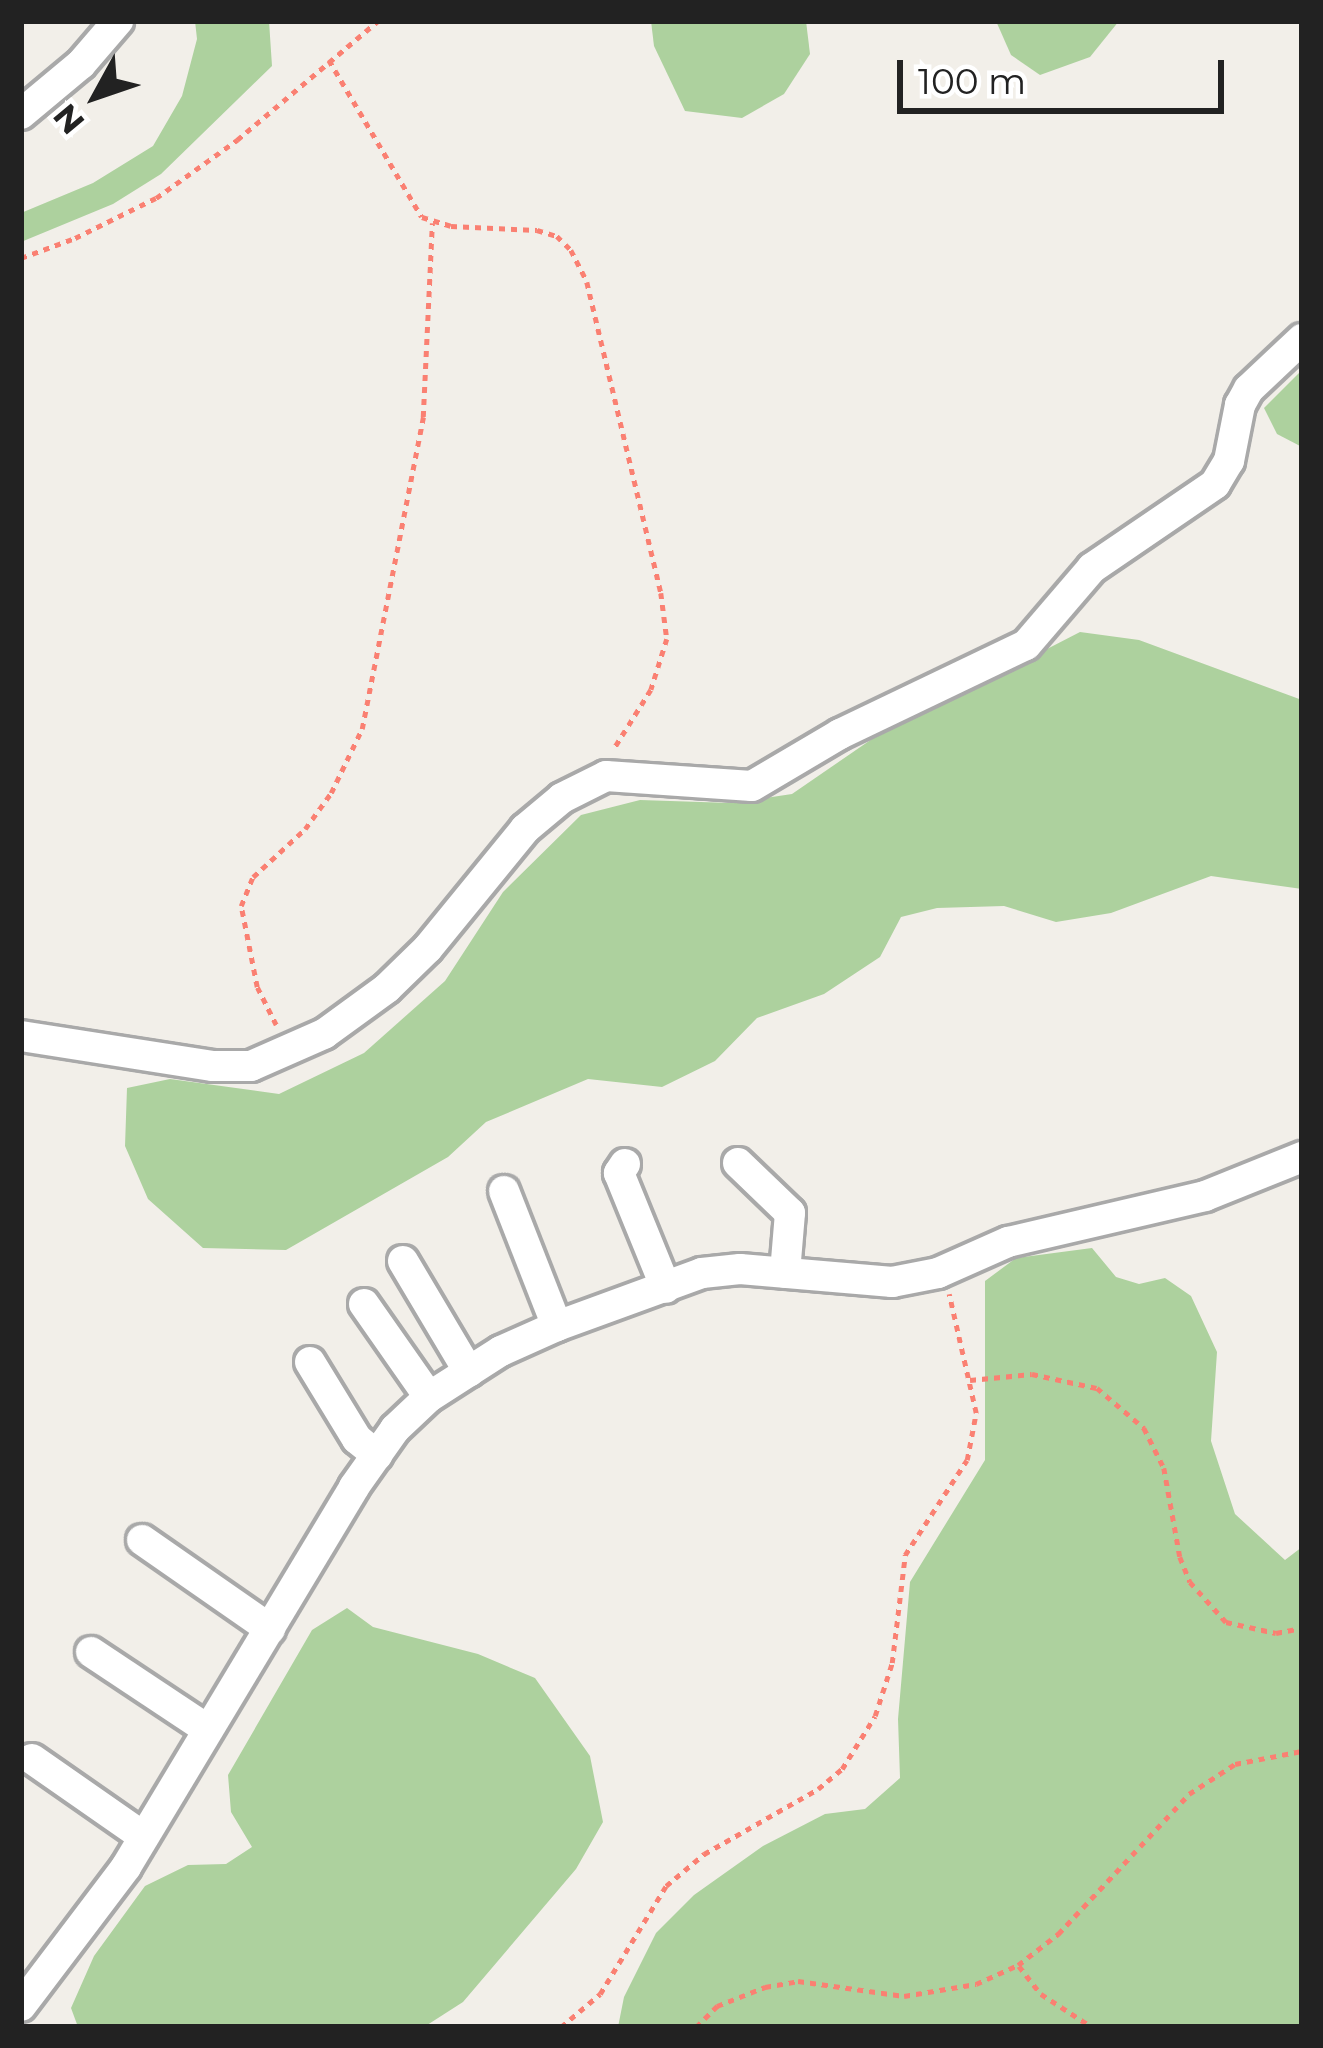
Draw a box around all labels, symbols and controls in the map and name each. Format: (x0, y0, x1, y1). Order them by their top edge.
north arrow (36, 36, 156, 156)
scale bar (903, 36, 1230, 110)
text: 100 m (918, 59, 1026, 103)
text: N (45, 96, 92, 142)

